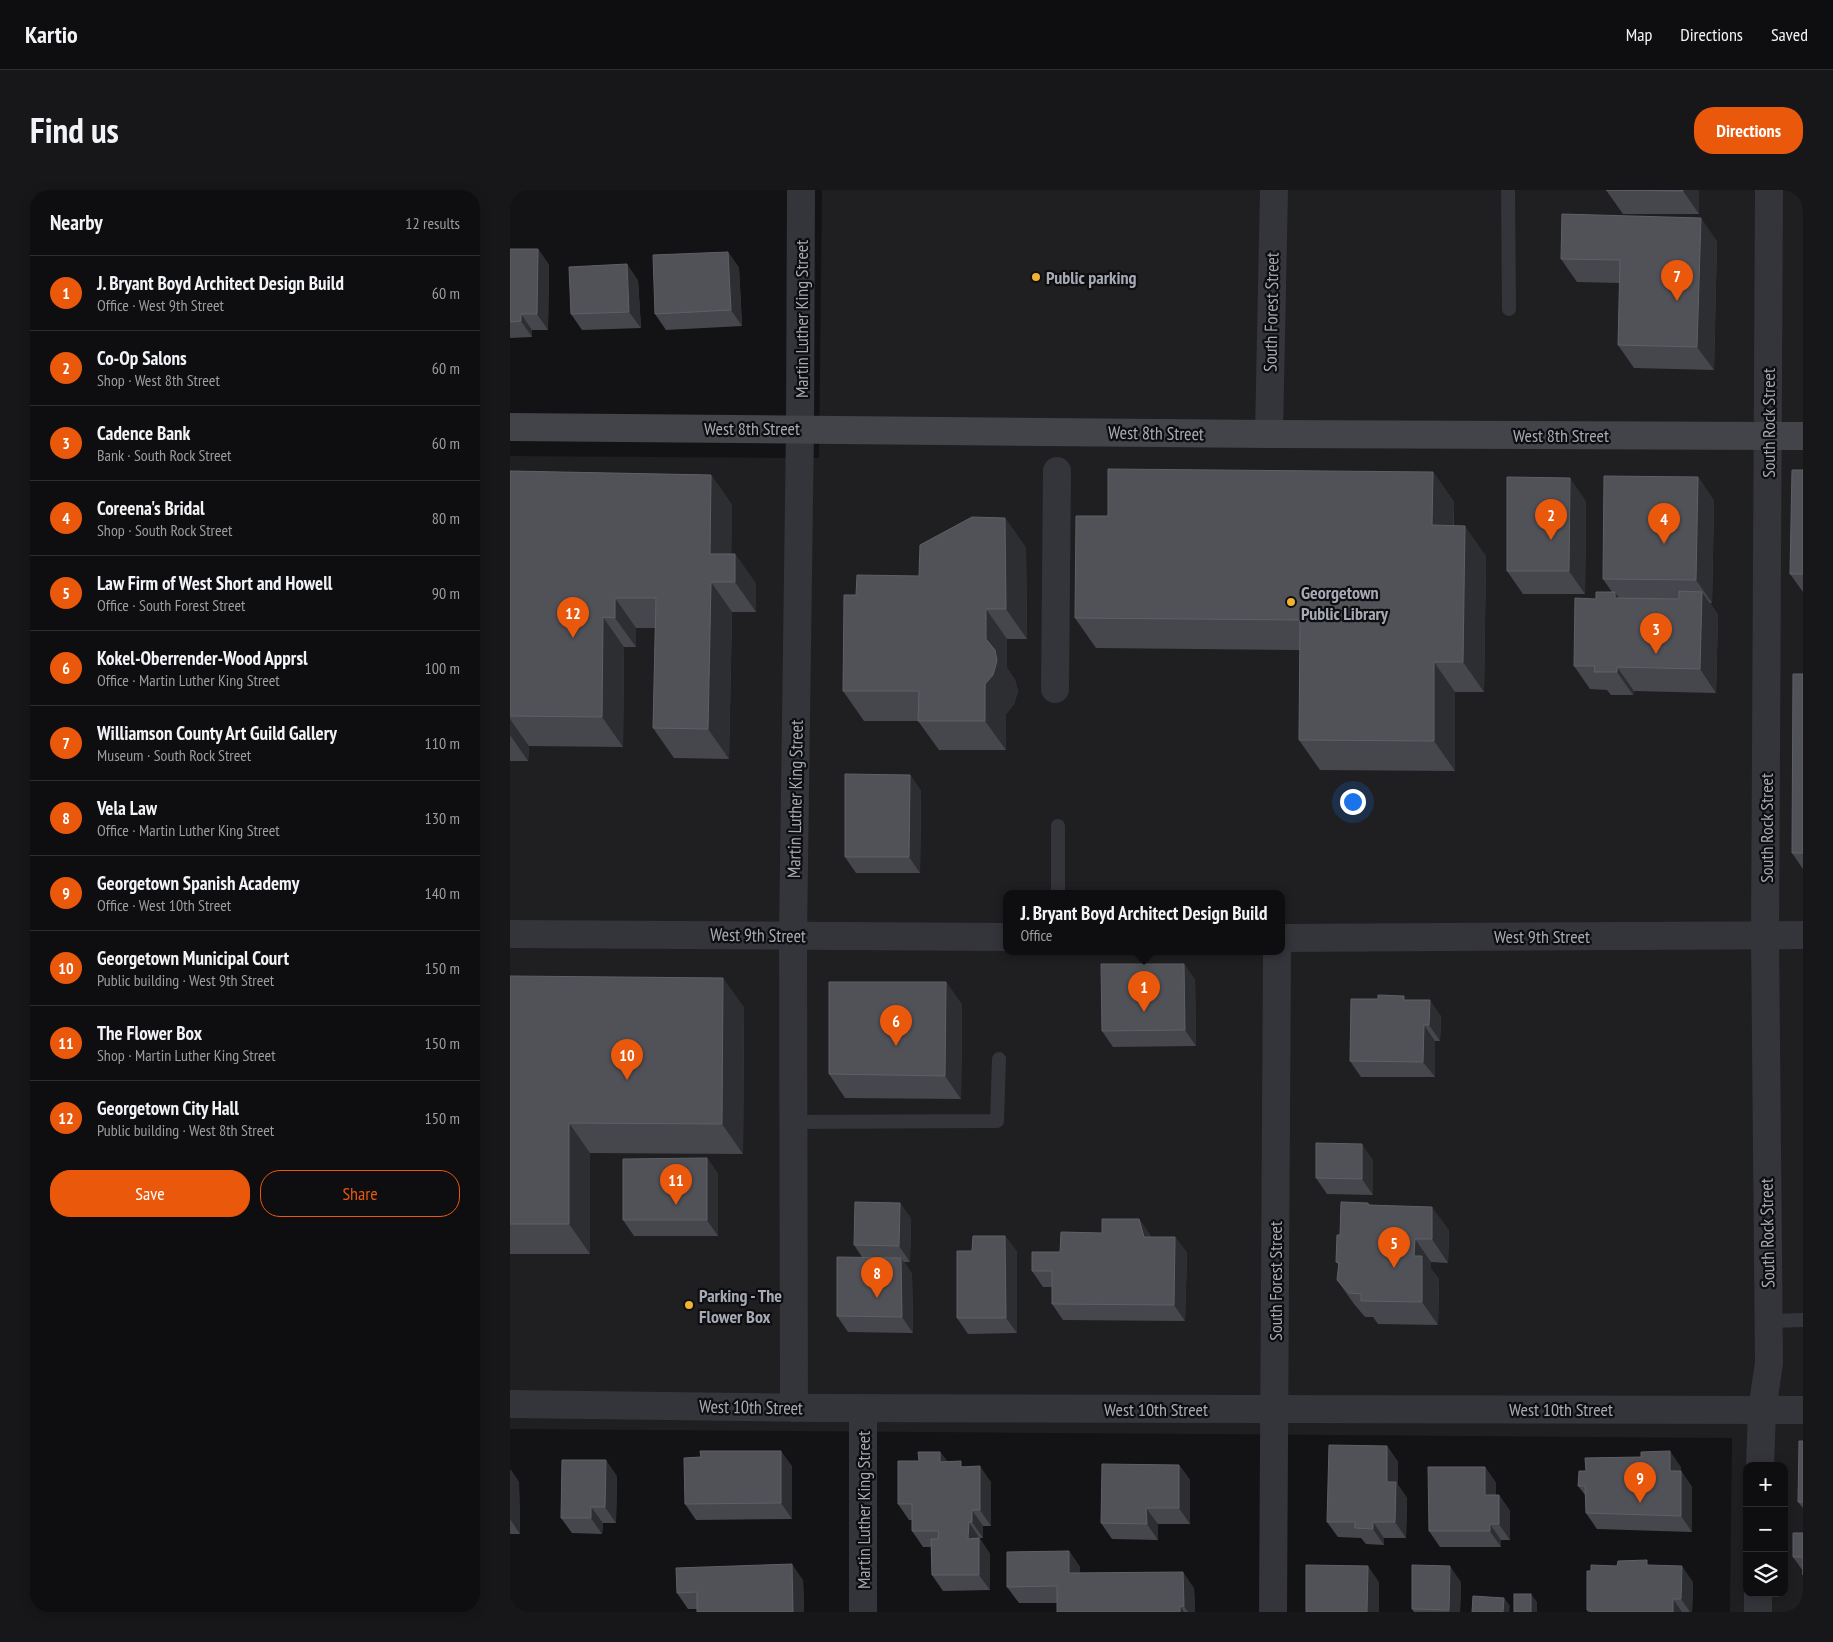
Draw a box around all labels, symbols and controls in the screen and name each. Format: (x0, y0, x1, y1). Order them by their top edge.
text: Kartio (25, 19, 78, 50)
text: Map (1626, 23, 1652, 46)
text: Directions (1680, 23, 1743, 46)
text: Saved (1771, 23, 1808, 46)
text: Find us (30, 107, 119, 153)
button: Directions (1694, 107, 1803, 154)
text: Nearby (50, 209, 103, 236)
text: 12 results (405, 213, 460, 233)
street label: Martin Luther King Street (790, 240, 813, 398)
street label: South Forest Street (1258, 252, 1284, 372)
pin: 7 (1661, 260, 1693, 301)
place label: Public parking (1046, 266, 1137, 289)
text: J. Bryant Boyd Architect Design Build (97, 271, 344, 295)
marker: Public parking (1030, 271, 1042, 283)
text: 1 (62, 283, 70, 303)
text: 60 m (432, 283, 460, 303)
text: Office · West 9th Street (97, 295, 224, 315)
text: Co-Op Salons (97, 346, 187, 370)
text: 2 (62, 358, 70, 378)
text: 60 m (432, 358, 460, 378)
street label: South Rock Street (1757, 368, 1780, 478)
text: Shop · West 8th Street (97, 370, 220, 390)
street label: West 8th Street (704, 417, 800, 440)
text: Cadence Bank (97, 421, 190, 445)
street label: West 8th Street (1108, 421, 1204, 445)
street label: West 8th Street (1513, 424, 1609, 447)
text: 3 (62, 433, 70, 453)
text: 60 m (432, 433, 460, 453)
text: Bank · South Rock Street (97, 445, 232, 465)
text: Coreena's Bridal (97, 496, 205, 520)
pin: 2 (1535, 499, 1567, 540)
pin: 4 (1648, 503, 1680, 544)
text: 4 (62, 508, 70, 528)
text: 80 m (432, 508, 460, 528)
text: Shop · South Rock Street (97, 520, 233, 540)
text: Law Firm of West Short and Howell (97, 571, 332, 595)
place label: Georgetown Public Library (1301, 581, 1389, 625)
text: 5 (62, 583, 70, 603)
text: 90 m (432, 583, 460, 603)
text: Office · South Forest Street (97, 595, 245, 615)
marker: Georgetown Public Library (1285, 596, 1297, 608)
pin: 12 (557, 597, 589, 638)
pin: 3 (1640, 613, 1672, 654)
text: Kokel-Oberrender-Wood Apprsl (97, 646, 308, 670)
text: 6 (62, 658, 70, 678)
text: 100 m (425, 658, 460, 678)
text: Office · Martin Luther King Street (97, 670, 280, 690)
street label: Martin Luther King Street (782, 720, 808, 878)
text: Williamson County Art Guild Gallery (97, 721, 337, 745)
text: 7 (62, 733, 70, 753)
text: 110 m (425, 733, 460, 753)
text: Museum · South Rock Street (97, 745, 251, 765)
street label: South Rock Street (1755, 773, 1778, 883)
your location (1340, 789, 1366, 815)
text: Vela Law (97, 796, 157, 820)
text: 8 (62, 808, 70, 828)
text: 130 m (425, 808, 460, 828)
text: Office · Martin Luther King Street (97, 820, 280, 840)
text: Georgetown Spanish Academy (97, 871, 299, 895)
text: 9 (62, 883, 70, 903)
text: 140 m (425, 883, 460, 903)
popup (1003, 890, 1285, 955)
text: Office · West 10th Street (97, 895, 231, 915)
text: J. Bryant Boyd Architect Design Build (1021, 901, 1267, 925)
street label: West 9th Street (710, 923, 806, 947)
text: Office (1021, 925, 1052, 945)
street label: West 9th Street (1494, 925, 1590, 948)
text: Georgetown Municipal Court (97, 946, 289, 970)
text: 10 (58, 958, 74, 978)
text: 150 m (425, 958, 460, 978)
text: Public building · West 9th Street (97, 970, 274, 990)
pin: 1 (1128, 971, 1160, 1012)
pin: 6 (880, 1005, 912, 1046)
text: The Flower Box (97, 1021, 202, 1045)
text: 11 (58, 1033, 74, 1053)
text: 150 m (425, 1033, 460, 1053)
pin: 10 (611, 1039, 643, 1080)
text: Shop · Martin Luther King Street (97, 1045, 276, 1065)
text: Georgetown City Hall (97, 1096, 239, 1120)
text: 12 (58, 1108, 74, 1128)
text: 150 m (425, 1108, 460, 1128)
text: Public building · West 8th Street (97, 1120, 274, 1140)
pin: 11 (660, 1164, 692, 1205)
button: Save (50, 1170, 250, 1217)
button: Share (260, 1170, 460, 1217)
street label: South Rock Street (1755, 1178, 1779, 1288)
street label: South Forest Street (1264, 1221, 1287, 1341)
pin: 5 (1378, 1227, 1410, 1268)
pin: 8 (861, 1257, 893, 1298)
place label: Parking - The Flower Box (699, 1284, 782, 1328)
marker: Parking - The Flower Box (683, 1299, 695, 1311)
street label: West 10th Street (699, 1395, 803, 1419)
street label: West 10th Street (1104, 1398, 1208, 1421)
street label: West 10th Street (1509, 1398, 1613, 1421)
street label: Martin Luther King Street (852, 1431, 875, 1589)
pin: 9 (1624, 1462, 1656, 1503)
map controls (1743, 1462, 1788, 1597)
button: + (1743, 1462, 1788, 1507)
button: − (1743, 1507, 1788, 1552)
button: layers (1743, 1552, 1788, 1597)

